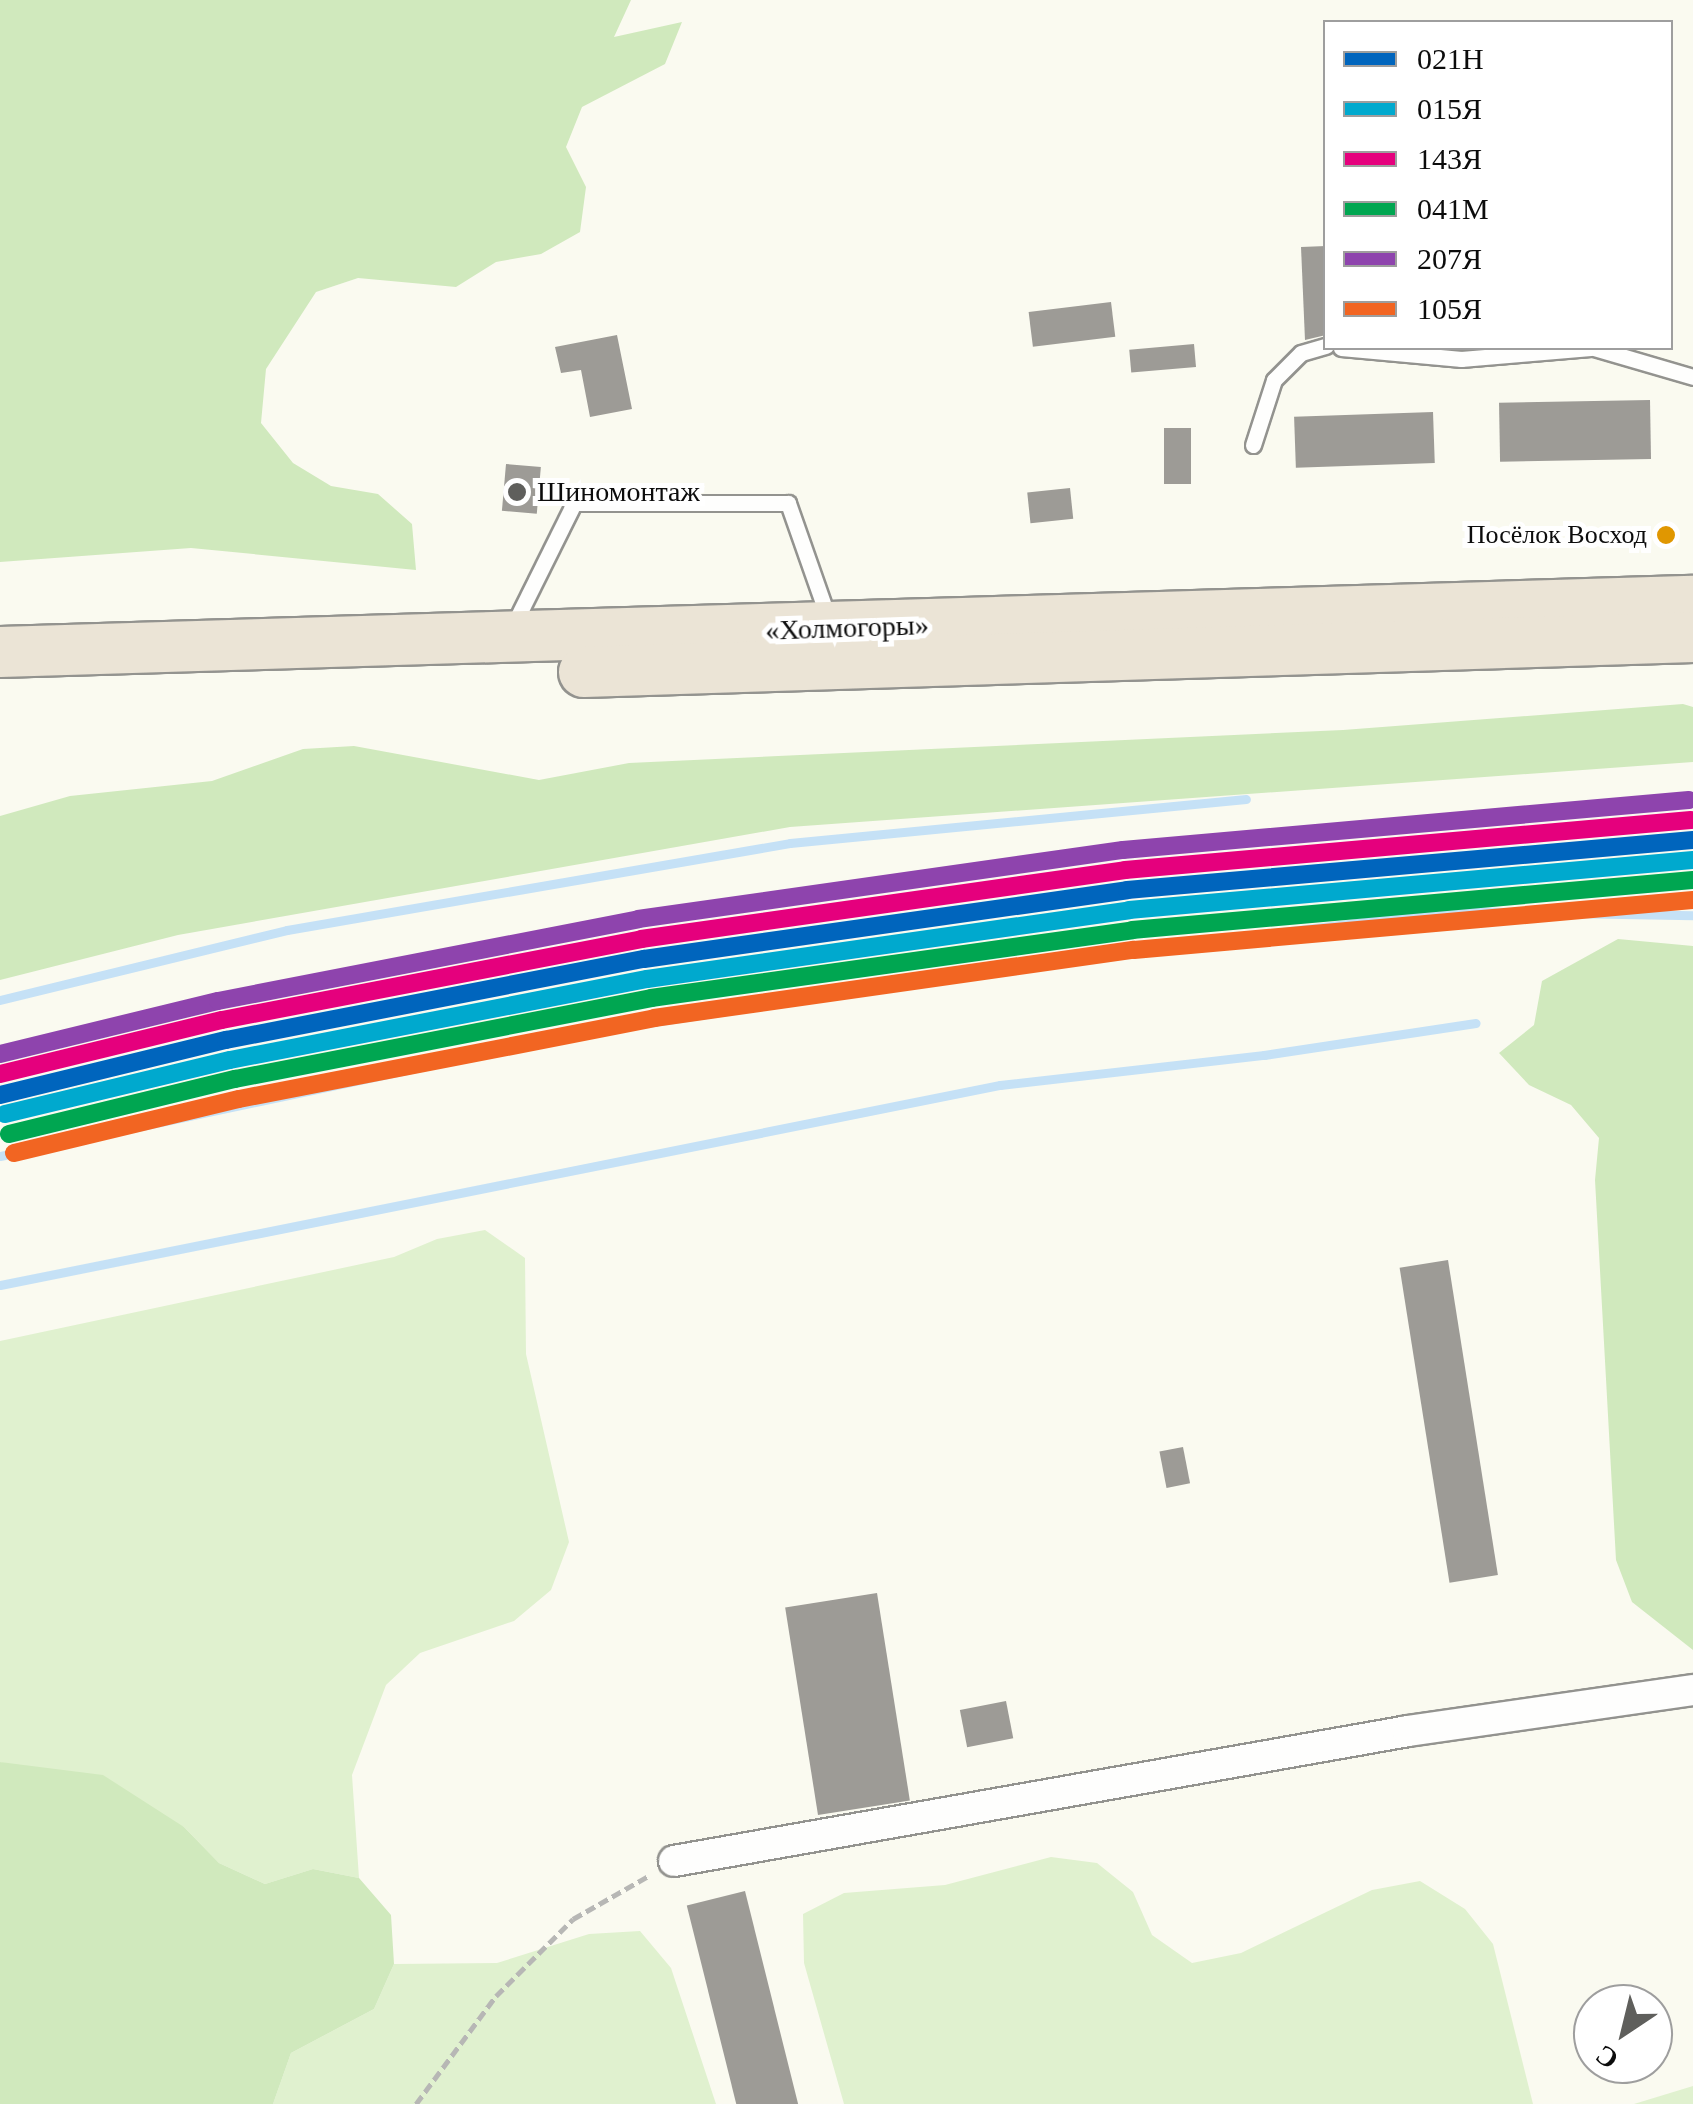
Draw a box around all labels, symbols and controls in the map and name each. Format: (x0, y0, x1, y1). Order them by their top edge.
legend (1323, 20, 1673, 350)
text: 021Н (1417, 42, 1484, 75)
text: 015Я (1417, 92, 1482, 125)
text: 143Я (1417, 142, 1482, 175)
text: 041М (1417, 192, 1489, 225)
text: 207Я (1417, 242, 1482, 275)
text: 105Я (1417, 292, 1482, 325)
place label: Шиномонтаж (537, 475, 700, 509)
marker: Шиномонтаж (506, 481, 528, 503)
place label: Посёлок Восход (1467, 519, 1647, 551)
marker: Посёлок Восход (1656, 525, 1676, 545)
street label: «Холмогоры» (765, 608, 929, 648)
north arrow (1573, 1984, 1673, 2084)
text: С (1589, 2039, 1624, 2076)

